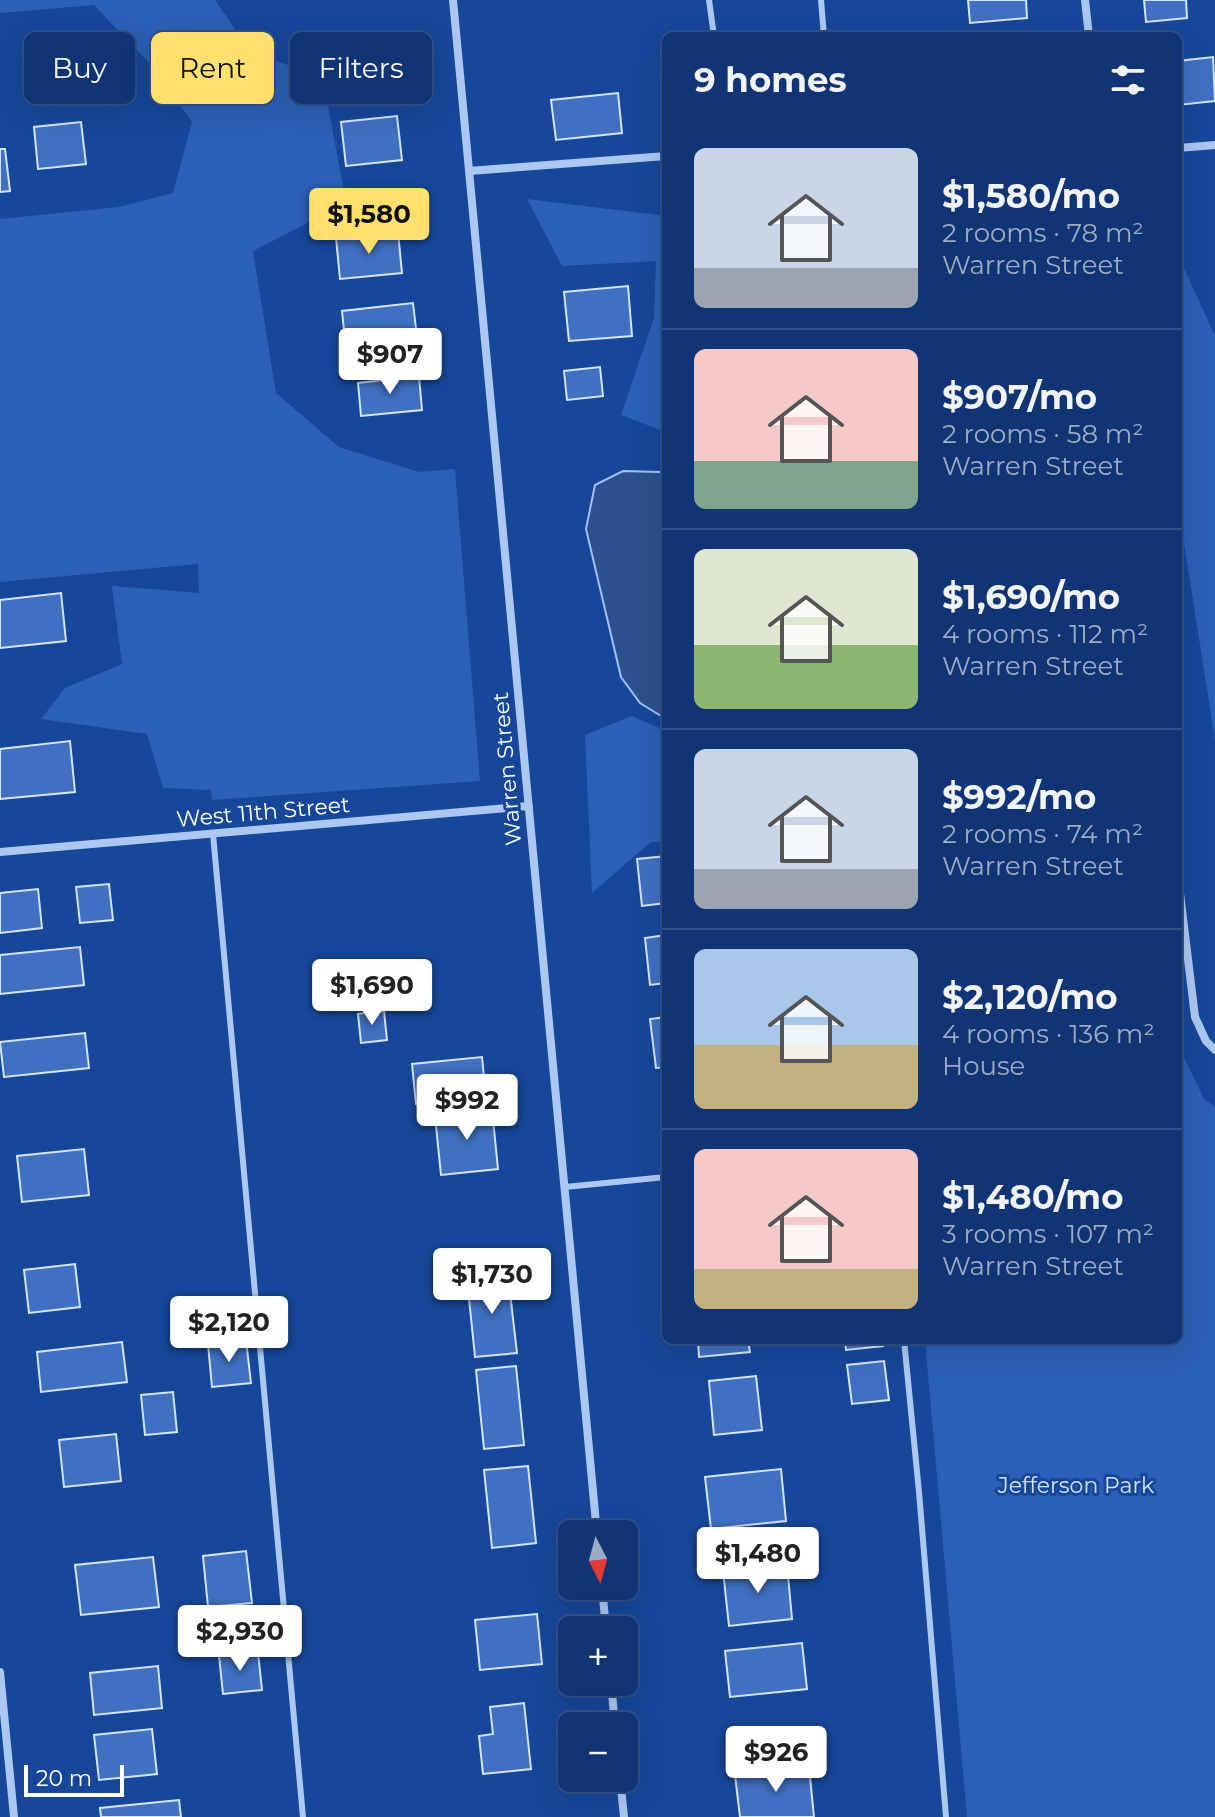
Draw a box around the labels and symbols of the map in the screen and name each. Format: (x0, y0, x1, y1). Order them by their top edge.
pin: $1,580 (304, 188, 434, 256)
pin: $907 (343, 328, 437, 396)
street label: Warren Street (487, 691, 527, 847)
street label: West 11th Street (175, 791, 351, 833)
pin: $1,690 (307, 959, 437, 1027)
pin: $992 (420, 1074, 514, 1142)
pin: $1,730 (427, 1248, 557, 1316)
pin: $2,120 (164, 1296, 294, 1364)
park label: Jefferson Park (997, 1472, 1155, 1499)
north arrow (558, 1520, 638, 1600)
pin: $1,480 (693, 1527, 823, 1595)
pin: $2,930 (175, 1605, 305, 1673)
pin: $926 (729, 1726, 823, 1794)
scale bar (24, 1761, 124, 1797)

